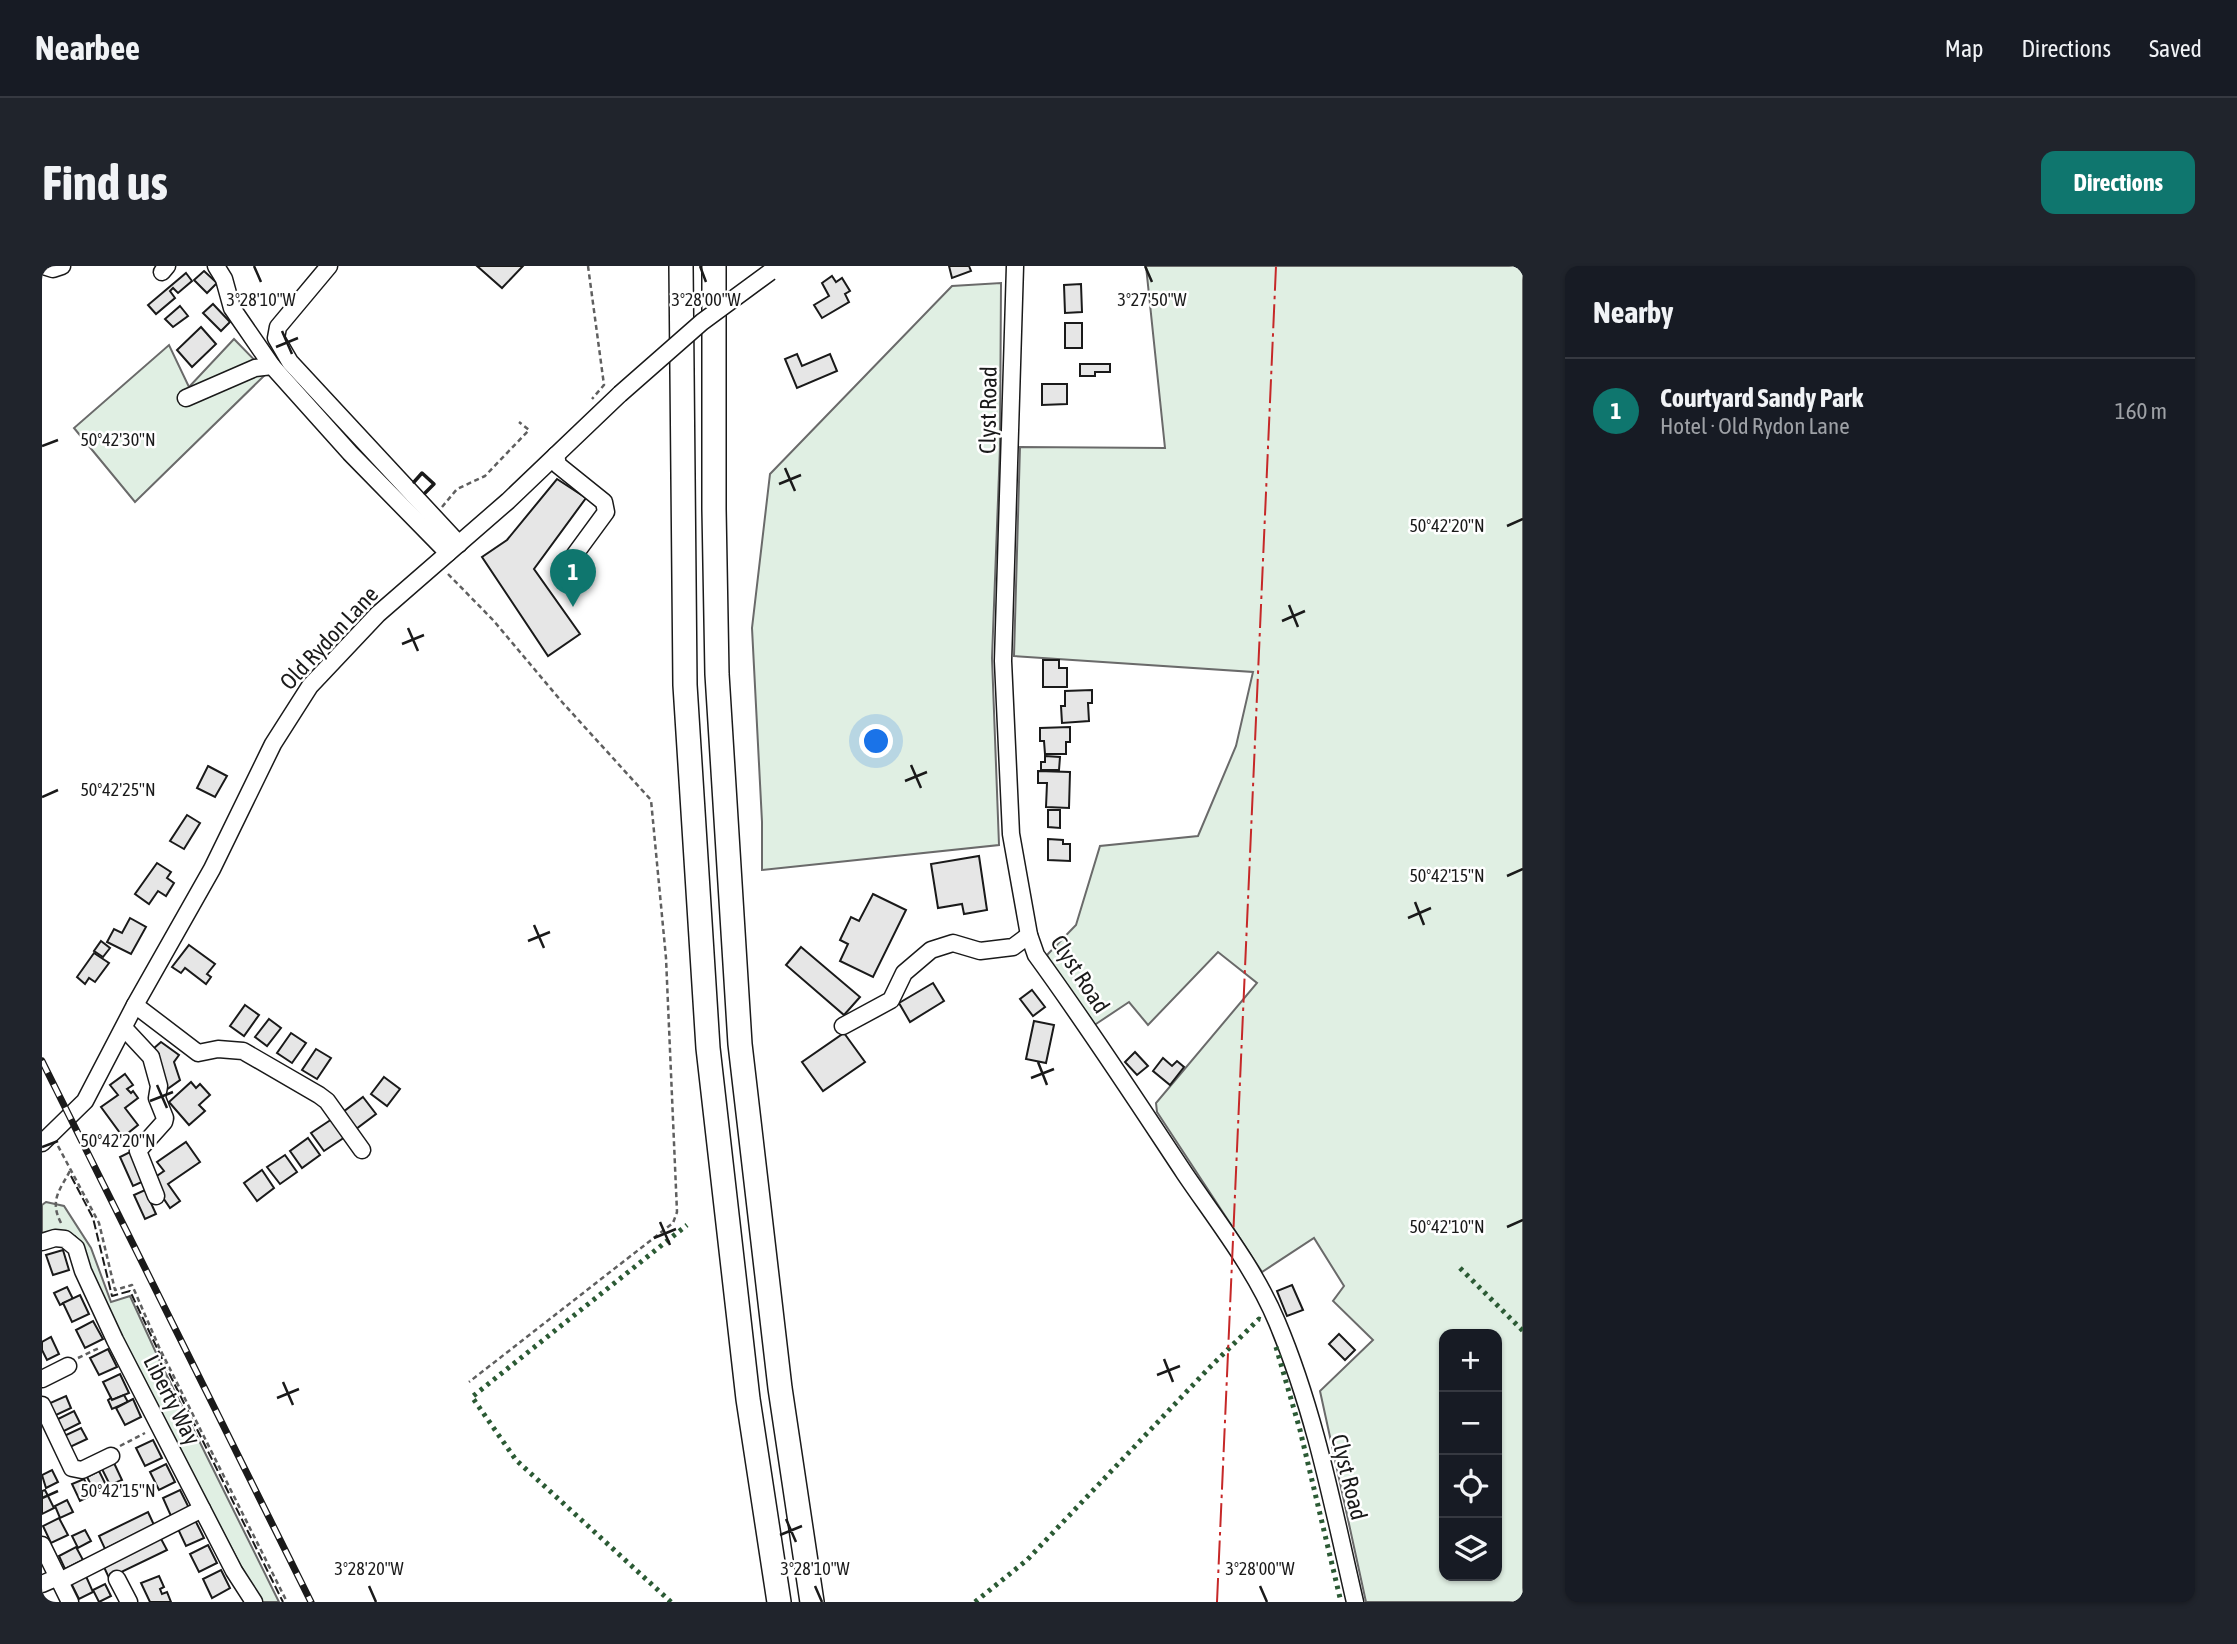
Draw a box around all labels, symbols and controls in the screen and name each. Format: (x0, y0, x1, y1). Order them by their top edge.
text: Nearbee (35, 29, 140, 67)
text: Map (1945, 35, 1983, 62)
text: Directions (2021, 35, 2111, 62)
text: Saved (2149, 35, 2202, 62)
button: Directions (2041, 151, 2195, 214)
text: Find us (42, 154, 168, 210)
text: 3°28'10"W (226, 289, 296, 310)
text: 3°28'00"W (671, 289, 741, 310)
text: 3°27'50"W (1117, 289, 1187, 310)
text: Nearby (1593, 295, 1673, 329)
street label: Clyst Road (974, 366, 1002, 454)
text: Courtyard Sandy Park (1660, 383, 1863, 413)
text: 1 (1611, 398, 1621, 424)
text: 160 m (2115, 398, 2167, 424)
text: Hotel · Old Rydon Lane (1660, 413, 1850, 439)
text: 50°42'30"N (80, 429, 156, 450)
text: 50°42'20"N (1409, 515, 1485, 536)
pin: 1 (550, 549, 596, 607)
street label: Old Rydon Lane (275, 581, 383, 695)
your location (859, 724, 893, 758)
text: 50°42'25"N (80, 779, 156, 800)
text: 50°42'15"N (1409, 865, 1485, 886)
street label: Clyst Road (1045, 930, 1115, 1018)
text: 50°42'20"N (80, 1130, 156, 1151)
text: 50°42'10"N (1409, 1216, 1485, 1237)
map controls (1439, 1329, 1502, 1581)
button: + (1439, 1329, 1502, 1392)
street label: Liberty Way (138, 1351, 206, 1449)
button: − (1439, 1392, 1502, 1455)
street label: Clyst Road (1326, 1431, 1372, 1523)
button: locate (1439, 1455, 1502, 1518)
text: 50°42'15"N (80, 1480, 156, 1501)
button: layers (1439, 1518, 1502, 1581)
text: 3°28'20"W (334, 1558, 404, 1579)
text: 3°28'10"W (780, 1558, 850, 1579)
text: 3°28'00"W (1225, 1558, 1295, 1579)

